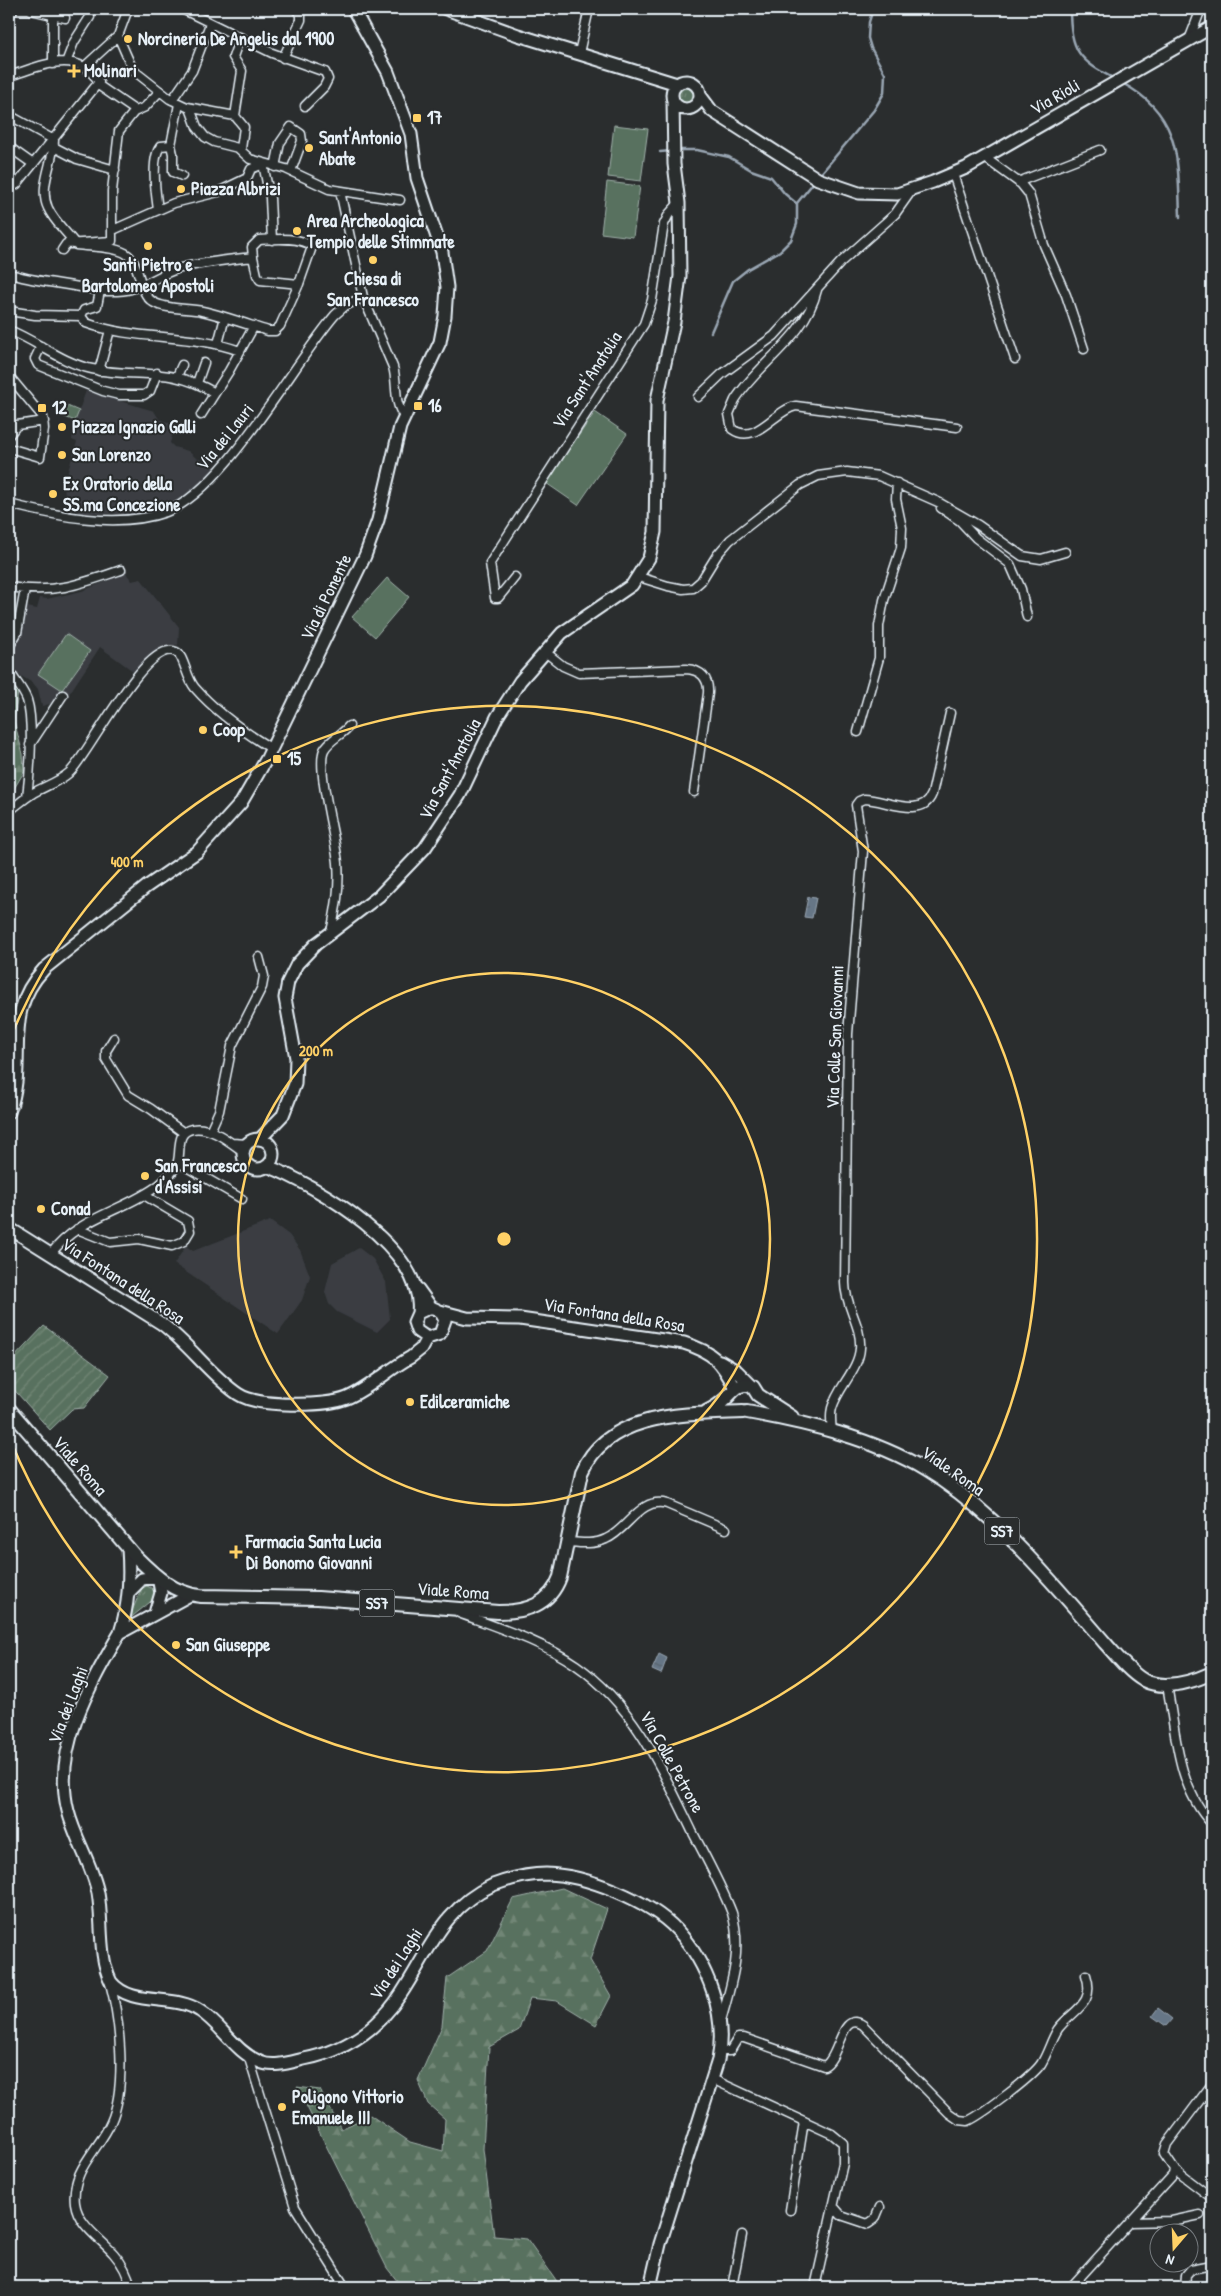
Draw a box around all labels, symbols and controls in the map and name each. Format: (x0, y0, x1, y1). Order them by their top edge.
place label: Norcineria De Angelis dal 1900 (138, 26, 334, 52)
marker: Norcineria De Angelis dal 1900 (122, 33, 134, 45)
place label: Molinari (84, 58, 137, 83)
marker: Molinari (68, 65, 80, 77)
street label: Via Rioli (1025, 72, 1084, 121)
place label: 17 (427, 105, 443, 130)
marker: 17 (411, 112, 423, 124)
place label: Sant'Antonio Abate (319, 125, 402, 171)
marker: Sant'Antonio Abate (303, 142, 315, 154)
place label: Piazza Albrizi (191, 176, 281, 201)
marker: Piazza Albrizi (175, 183, 187, 195)
place label: Area Archeologica Tempio delle Stimmate (306, 208, 455, 255)
marker: Area Archeologica Tempio delle Stimmate (291, 225, 303, 237)
marker: Santi Pietro e Bartolomeo Apostoli (142, 240, 154, 252)
place label: Santi Pietro e Bartolomeo Apostoli (82, 252, 214, 299)
marker: Chiesa di San Francesco (367, 254, 379, 266)
place label: Chiesa di San Francesco (327, 266, 420, 312)
street label: Via Sant'Anatolia (546, 326, 627, 433)
place label: 16 (428, 393, 442, 418)
place label: 12 (52, 395, 68, 420)
street label: Via dei Lauri (190, 398, 259, 475)
marker: 16 (412, 400, 424, 412)
marker: 12 (36, 402, 48, 414)
place label: Piazza Ignazio Galli (72, 414, 196, 440)
marker: Piazza Ignazio Galli (56, 421, 68, 433)
place label: San Lorenzo (72, 442, 151, 467)
marker: San Lorenzo (56, 449, 68, 461)
place label: Ex Oratorio della SS.ma Concezione (63, 471, 181, 517)
marker: Ex Oratorio della SS.ma Concezione (47, 488, 59, 500)
street label: Via di Ponente (294, 549, 357, 644)
street label: Via Sant'Anatolia (412, 714, 487, 824)
place label: Coop (213, 717, 245, 743)
marker: Coop (197, 724, 209, 736)
place label: 15 (287, 746, 302, 771)
marker: 15 (271, 753, 283, 765)
text: 400 m (111, 851, 143, 872)
street label: Via Colle San Giovanni (820, 965, 849, 1109)
text: 200 m (299, 1040, 333, 1061)
place label: San Francesco d'Assisi (155, 1153, 248, 1199)
marker: San Francesco d'Assisi (139, 1170, 151, 1182)
place label: Conad (51, 1196, 90, 1221)
marker: Conad (35, 1203, 47, 1215)
centre of rings (495, 1230, 513, 1248)
street label: Via Fontana della Rosa (57, 1231, 190, 1330)
street label: Via Fontana della Rosa (542, 1291, 686, 1338)
place label: Edilceramiche (420, 1389, 511, 1414)
marker: Edilceramiche (404, 1396, 416, 1408)
street label: Viale Roma (47, 1430, 113, 1501)
street label: Viale Roma (917, 1440, 990, 1501)
road number: SS7 (984, 1518, 1020, 1544)
place label: Farmacia Santa Lucia Di Bonomo Giovanni (245, 1529, 382, 1575)
marker: Farmacia Santa Lucia Di Bonomo Giovanni (230, 1546, 242, 1558)
street label: Viale Roma (416, 1576, 490, 1605)
road number: SS7 (360, 1590, 394, 1616)
place label: San Giuseppe (186, 1632, 271, 1658)
marker: San Giuseppe (170, 1639, 182, 1651)
street label: Via dei Laghi (41, 1663, 94, 1747)
street label: Via Colle Petrone (634, 1706, 711, 1817)
street label: Via dei Laghi (363, 1923, 428, 2005)
place label: Poligono Vittorio Emanuele III (292, 2084, 404, 2130)
marker: Poligono Vittorio Emanuele III (276, 2101, 288, 2113)
north arrow (1148, 2224, 1198, 2274)
text: N (1162, 2250, 1176, 2271)

